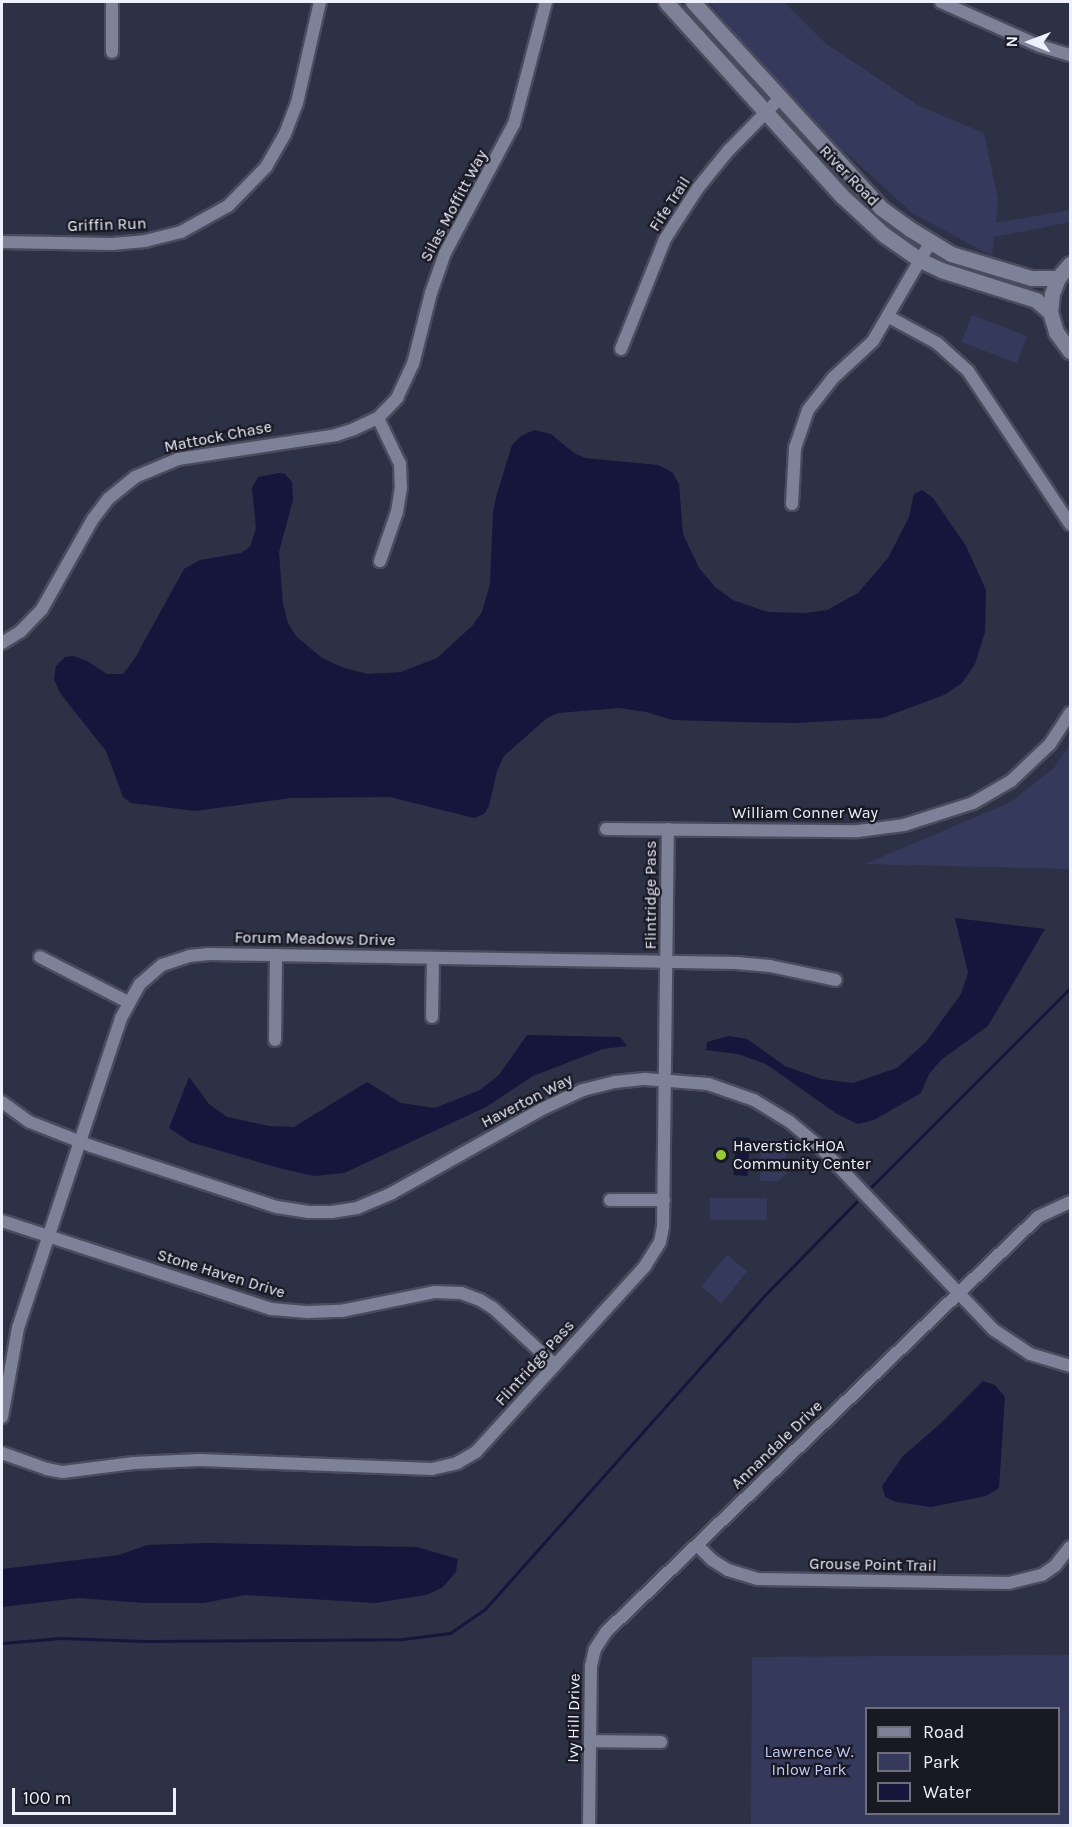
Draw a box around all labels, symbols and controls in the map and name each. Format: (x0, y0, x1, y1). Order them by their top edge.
north arrow (1000, 12, 1060, 72)
text: N (1002, 36, 1021, 48)
street label: River Road (815, 142, 883, 210)
street label: Silas Moffitt Way (416, 147, 492, 265)
street label: Fife Trail (645, 173, 695, 235)
street label: Griffin Run (67, 214, 147, 236)
street label: Mattock Chase (163, 417, 273, 457)
street label: William Conner Way (732, 803, 878, 823)
street label: Flintridge Pass (641, 841, 661, 949)
street label: Forum Meadows Drive (234, 928, 396, 950)
street label: Haverton Way (478, 1070, 576, 1132)
place label: Haverstick HOA Community Center (733, 1136, 871, 1174)
marker: Haverstick HOA Community Center (714, 1148, 728, 1162)
street label: Stone Haven Drive (155, 1245, 287, 1303)
street label: Flintridge Pass (491, 1316, 579, 1410)
street label: Annandale Drive (727, 1397, 827, 1493)
street label: Grouse Point Trail (809, 1554, 937, 1576)
street label: Ivy Hill Drive (564, 1673, 584, 1763)
legend (865, 1707, 1060, 1815)
text: Road (923, 1721, 964, 1743)
park label: Lawrence W. Inlow Park (765, 1742, 853, 1780)
text: Park (923, 1751, 960, 1773)
scale bar (15, 1776, 178, 1814)
text: Water (923, 1781, 971, 1803)
text: 100 m (23, 1787, 71, 1809)

